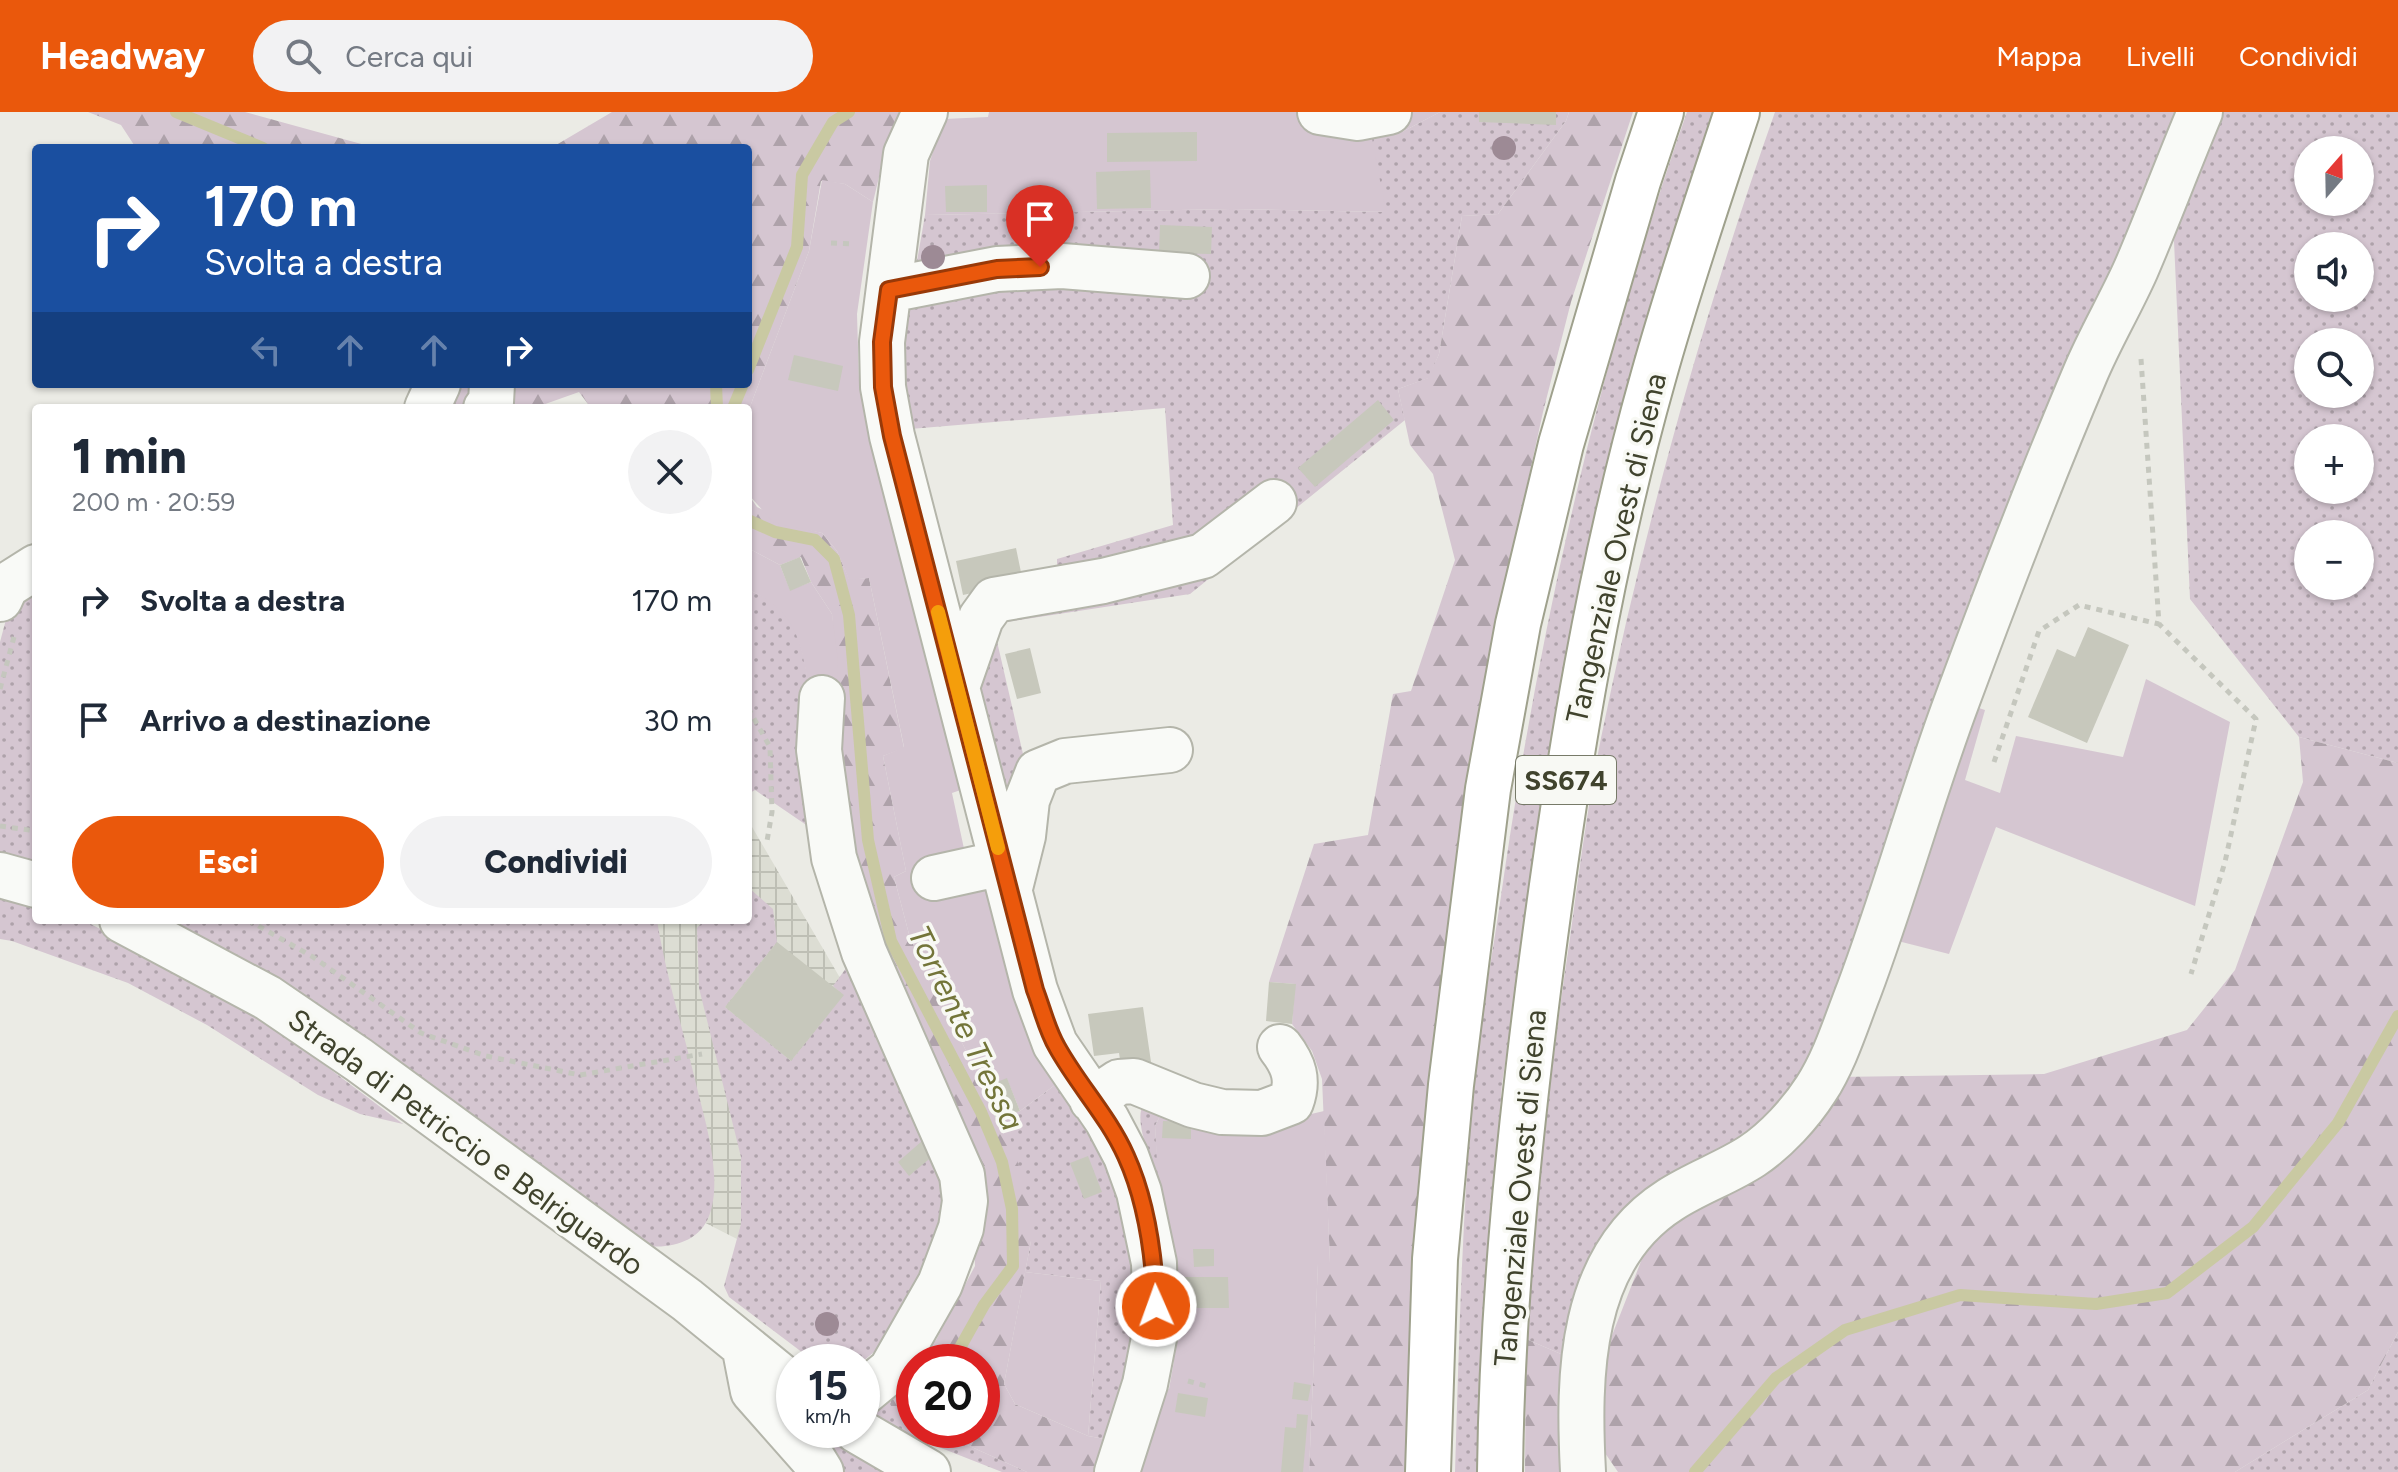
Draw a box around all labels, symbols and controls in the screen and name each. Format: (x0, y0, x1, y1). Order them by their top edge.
search box (253, 20, 813, 92)
text: Headway (40, 33, 205, 79)
icon: search (281, 34, 325, 78)
text: Cerca qui (345, 38, 473, 75)
text: Mappa (1996, 39, 2082, 73)
text: Livelli (2126, 39, 2195, 73)
text: Condividi (2239, 39, 2358, 73)
north arrow (2294, 136, 2374, 216)
map controls (2294, 136, 2374, 600)
text: 170 m (204, 173, 357, 240)
icon: right (72, 176, 176, 280)
pin (1006, 185, 1074, 267)
icon: arrive (1018, 197, 1062, 241)
button: sound (2294, 232, 2374, 312)
text: Svolta a destra (204, 241, 443, 284)
icon: left (244, 328, 288, 372)
icon: ahead (328, 328, 372, 372)
icon: ahead (412, 328, 456, 372)
icon: right (496, 328, 540, 372)
button: search (2294, 328, 2374, 408)
street label: Tangenziale Ovest di Siena (1558, 369, 1674, 727)
button: + (2294, 424, 2374, 504)
text: 1 min (72, 427, 187, 485)
button: close (628, 430, 712, 514)
text: 200 m · 20:59 (72, 486, 235, 518)
button: − (2294, 520, 2374, 600)
icon: right (72, 578, 116, 622)
text: Svolta a destra (140, 582, 345, 619)
text: 170 m (631, 582, 712, 619)
icon: arrive (72, 698, 116, 742)
text: Arrivo a destinazione (140, 702, 431, 739)
text: 30 m (644, 702, 712, 739)
road number: SS674 (1516, 756, 1616, 804)
button: Esci (72, 816, 384, 908)
button: Condividi (400, 816, 712, 908)
water label: Torrente Tressa (900, 920, 1032, 1136)
street label: Strada di Petriccio e Belriguardo (281, 1001, 651, 1283)
street label: Tangenziale Ovest di Siena (1486, 1008, 1554, 1368)
position arrow (1114, 1264, 1198, 1348)
speed limit sign: 20 (896, 1344, 1000, 1448)
text: 15 (808, 1362, 848, 1410)
text: km/h (805, 1404, 851, 1428)

